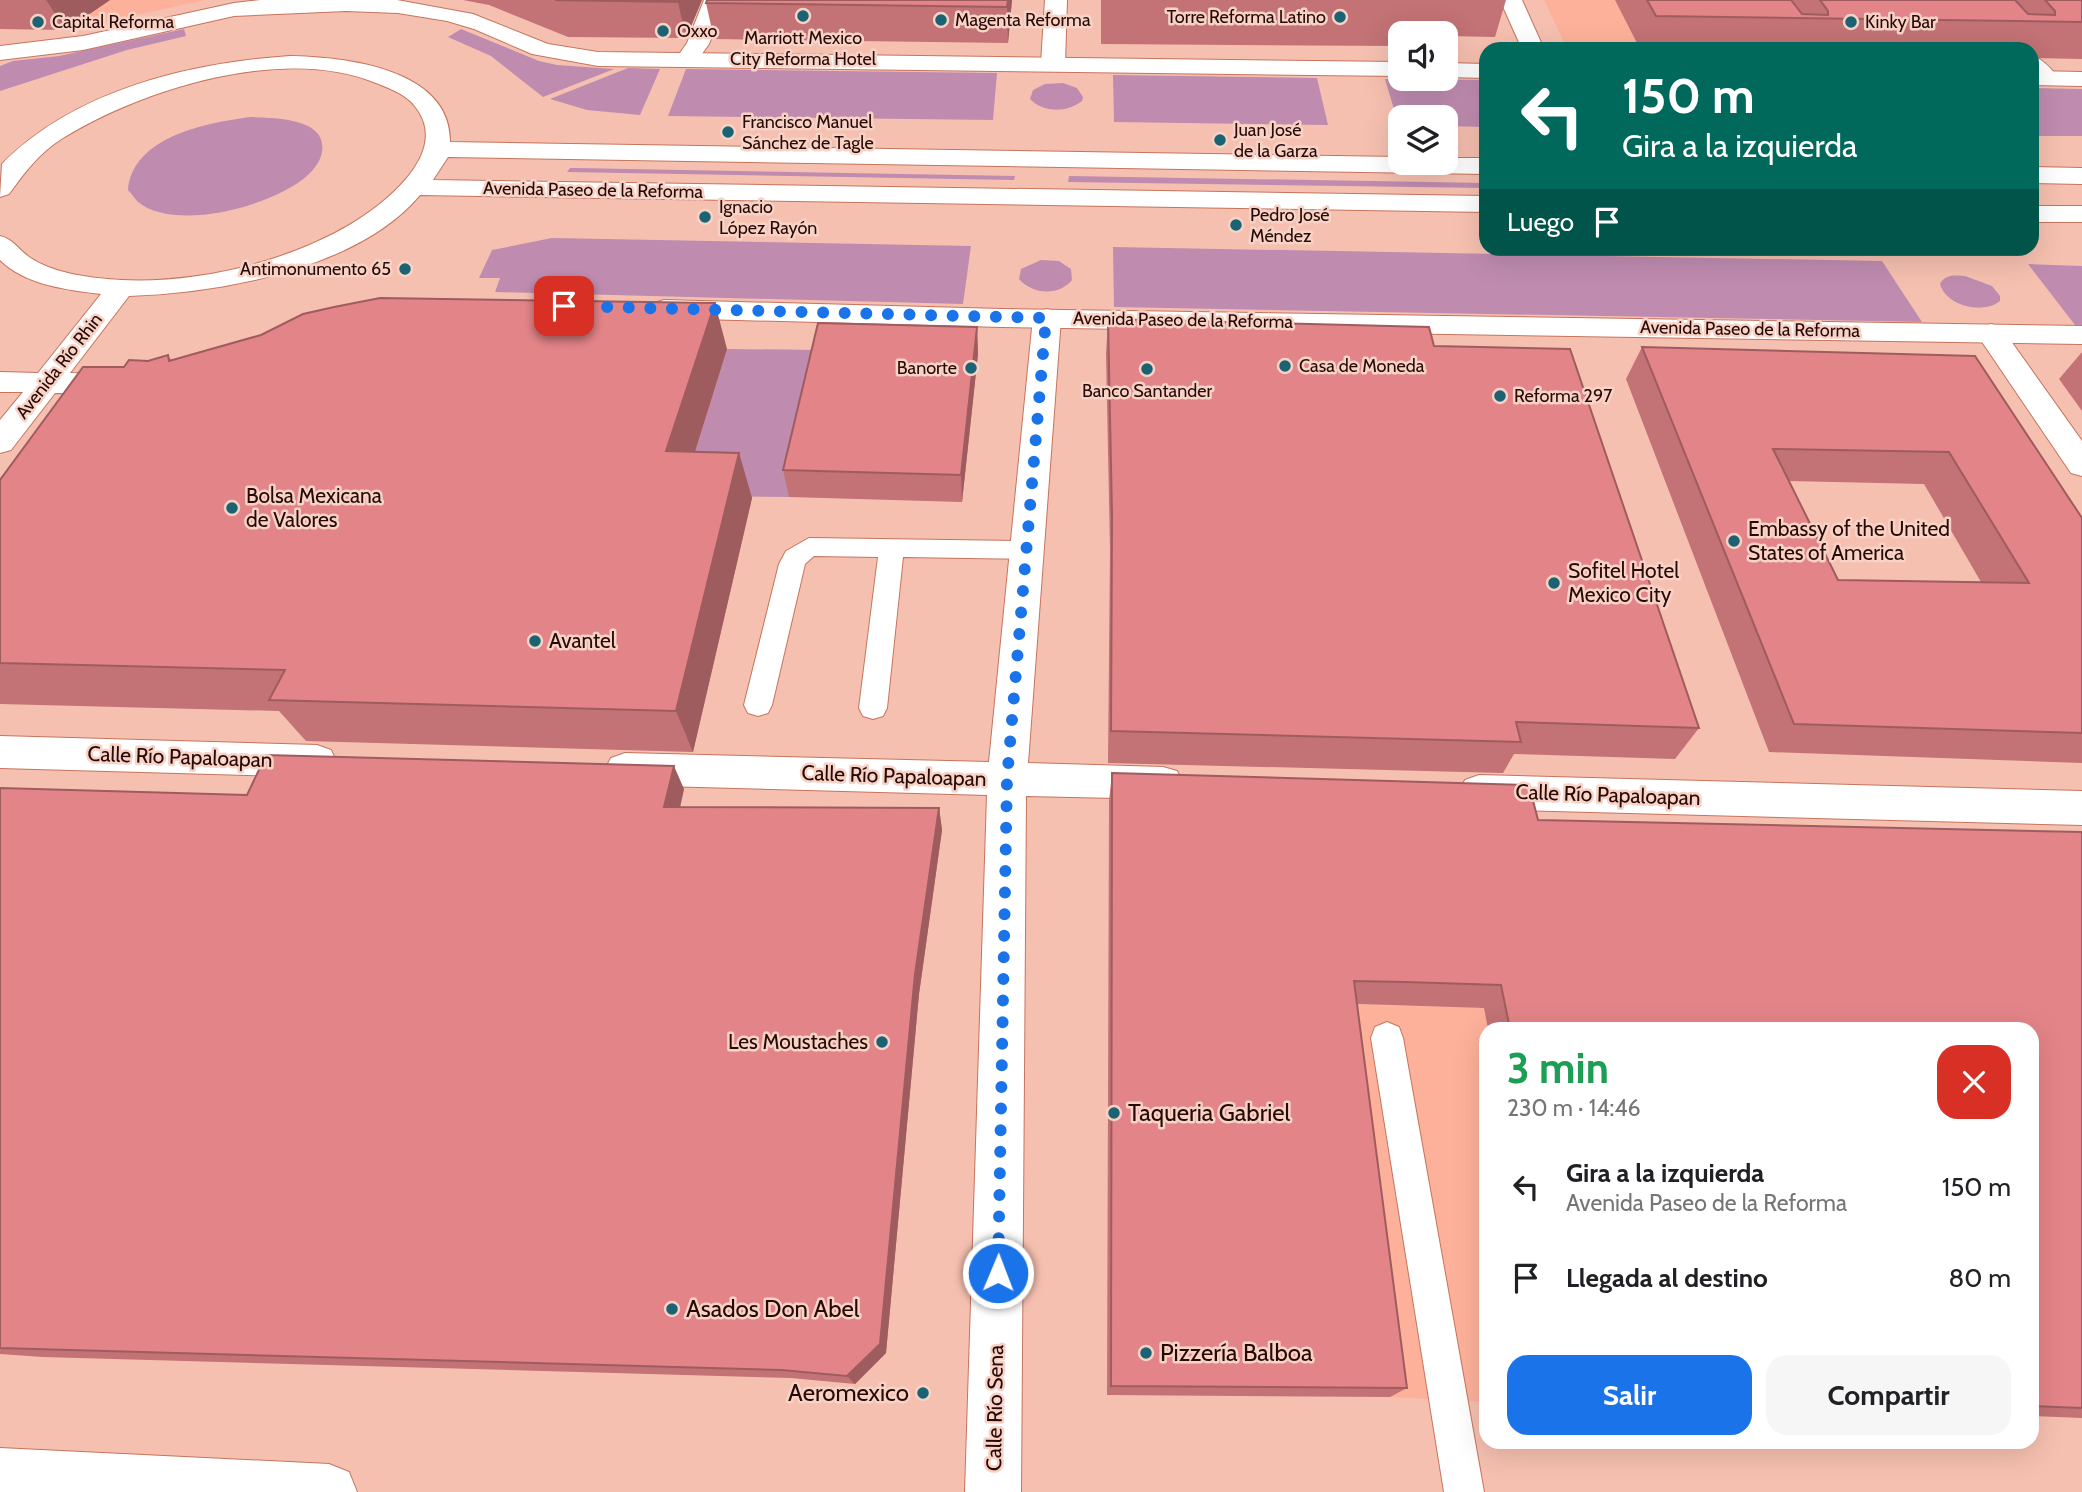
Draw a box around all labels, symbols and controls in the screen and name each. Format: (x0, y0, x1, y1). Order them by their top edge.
place label: Torre Reforma Latino (1167, 6, 1326, 28)
marker: Marriott Mexico City Reforma Hotel (795, 8, 811, 24)
place label: Magenta Reforma (955, 9, 1091, 31)
marker: Torre Reforma Latino (1332, 9, 1348, 25)
place label: Capital Reforma (52, 11, 174, 33)
place label: Kinky Bar (1865, 11, 1936, 33)
marker: Magenta Reforma (933, 12, 949, 28)
marker: Capital Reforma (30, 14, 46, 30)
marker: Kinky Bar (1843, 14, 1859, 30)
place label: Oxxo (677, 20, 717, 42)
map controls (1388, 21, 1458, 175)
button: sound (1388, 21, 1458, 91)
marker: Oxxo (655, 23, 671, 39)
place label: Marriott Mexico City Reforma Hotel (730, 27, 877, 70)
text: 150 m (1622, 66, 1755, 125)
icon: left (1507, 70, 1598, 161)
button: layers (1388, 105, 1458, 175)
place label: Francisco Manuel Sánchez de Tagle (742, 111, 874, 154)
place label: Juan José de la Garza (1233, 119, 1318, 162)
marker: Francisco Manuel Sánchez de Tagle (720, 124, 736, 140)
text: Gira a la izquierda (1622, 126, 1857, 165)
marker: Juan José de la Garza (1212, 132, 1228, 148)
street label: Avenida Paseo de la Reforma (483, 177, 704, 203)
place label: Ignacio López Rayón (719, 196, 817, 239)
icon: arrive (1588, 203, 1626, 241)
place label: Pedro José Méndez (1250, 204, 1330, 247)
text: Luego (1507, 206, 1574, 238)
marker: Ignacio López Rayón (697, 209, 713, 225)
marker: Pedro José Méndez (1228, 217, 1244, 233)
place label: Antimonumento 65 (240, 258, 391, 280)
marker: Antimonumento 65 (397, 261, 413, 277)
pin (534, 276, 594, 336)
icon: arrive (545, 287, 583, 325)
street label: Avenida Paseo de la Reforma (1073, 307, 1294, 333)
street label: Avenida Río Rhin (11, 309, 107, 423)
street label: Avenida Paseo de la Reforma (1640, 316, 1861, 342)
place label: Casa de Moneda (1299, 355, 1425, 377)
place label: Banorte (897, 357, 957, 379)
marker: Casa de Moneda (1277, 358, 1293, 374)
marker: Banorte (963, 360, 979, 376)
marker: Banco Santander (1139, 361, 1155, 377)
place label: Banco Santander (1082, 380, 1212, 402)
place label: Reforma 297 (1514, 385, 1612, 407)
marker: Reforma 297 (1492, 388, 1508, 404)
place label: Bolsa Mexicana de Valores (246, 483, 382, 532)
marker: Bolsa Mexicana de Valores (224, 500, 240, 516)
place label: Embassy of the United States of America (1748, 516, 1950, 565)
marker: Embassy of the United States of America (1726, 533, 1742, 549)
place label: Sofitel Hotel Mexico City (1568, 558, 1679, 607)
marker: Sofitel Hotel Mexico City (1546, 575, 1562, 591)
place label: Avantel (549, 628, 616, 653)
marker: Avantel (527, 633, 543, 649)
street label: Calle Río Papaloapan (87, 741, 273, 772)
street label: Calle Río Papaloapan (801, 760, 987, 791)
street label: Calle Río Papaloapan (1515, 779, 1701, 810)
place label: Les Moustaches (728, 1029, 868, 1054)
marker: Les Moustaches (874, 1034, 890, 1050)
text: 3 min (1507, 1042, 1609, 1094)
button: close (1937, 1045, 2011, 1119)
text: 230 m · 14:46 (1507, 1094, 1641, 1122)
place label: Taqueria Gabriel (1128, 1098, 1291, 1127)
marker: Taqueria Gabriel (1106, 1105, 1122, 1121)
text: Gira a la izquierda (1566, 1157, 1764, 1189)
icon: left (1507, 1168, 1545, 1206)
text: 150 m (1942, 1171, 2011, 1203)
text: Avenida Paseo de la Reforma (1566, 1189, 1847, 1217)
position arrow (961, 1236, 1035, 1310)
icon: arrive (1507, 1259, 1545, 1297)
text: Llegada al destino (1566, 1262, 1768, 1294)
text: 80 m (1948, 1262, 2011, 1294)
place label: Asados Don Abel (686, 1294, 860, 1323)
marker: Asados Don Abel (664, 1301, 680, 1317)
place label: Pizzería Balboa (1160, 1338, 1313, 1367)
street label: Calle Río Sena (981, 1345, 1008, 1471)
marker: Pizzería Balboa (1138, 1345, 1154, 1361)
button: Salir (1507, 1355, 1752, 1435)
button: Compartir (1766, 1355, 2011, 1435)
place label: Aeromexico (788, 1378, 909, 1407)
marker: Aeromexico (915, 1385, 931, 1401)

